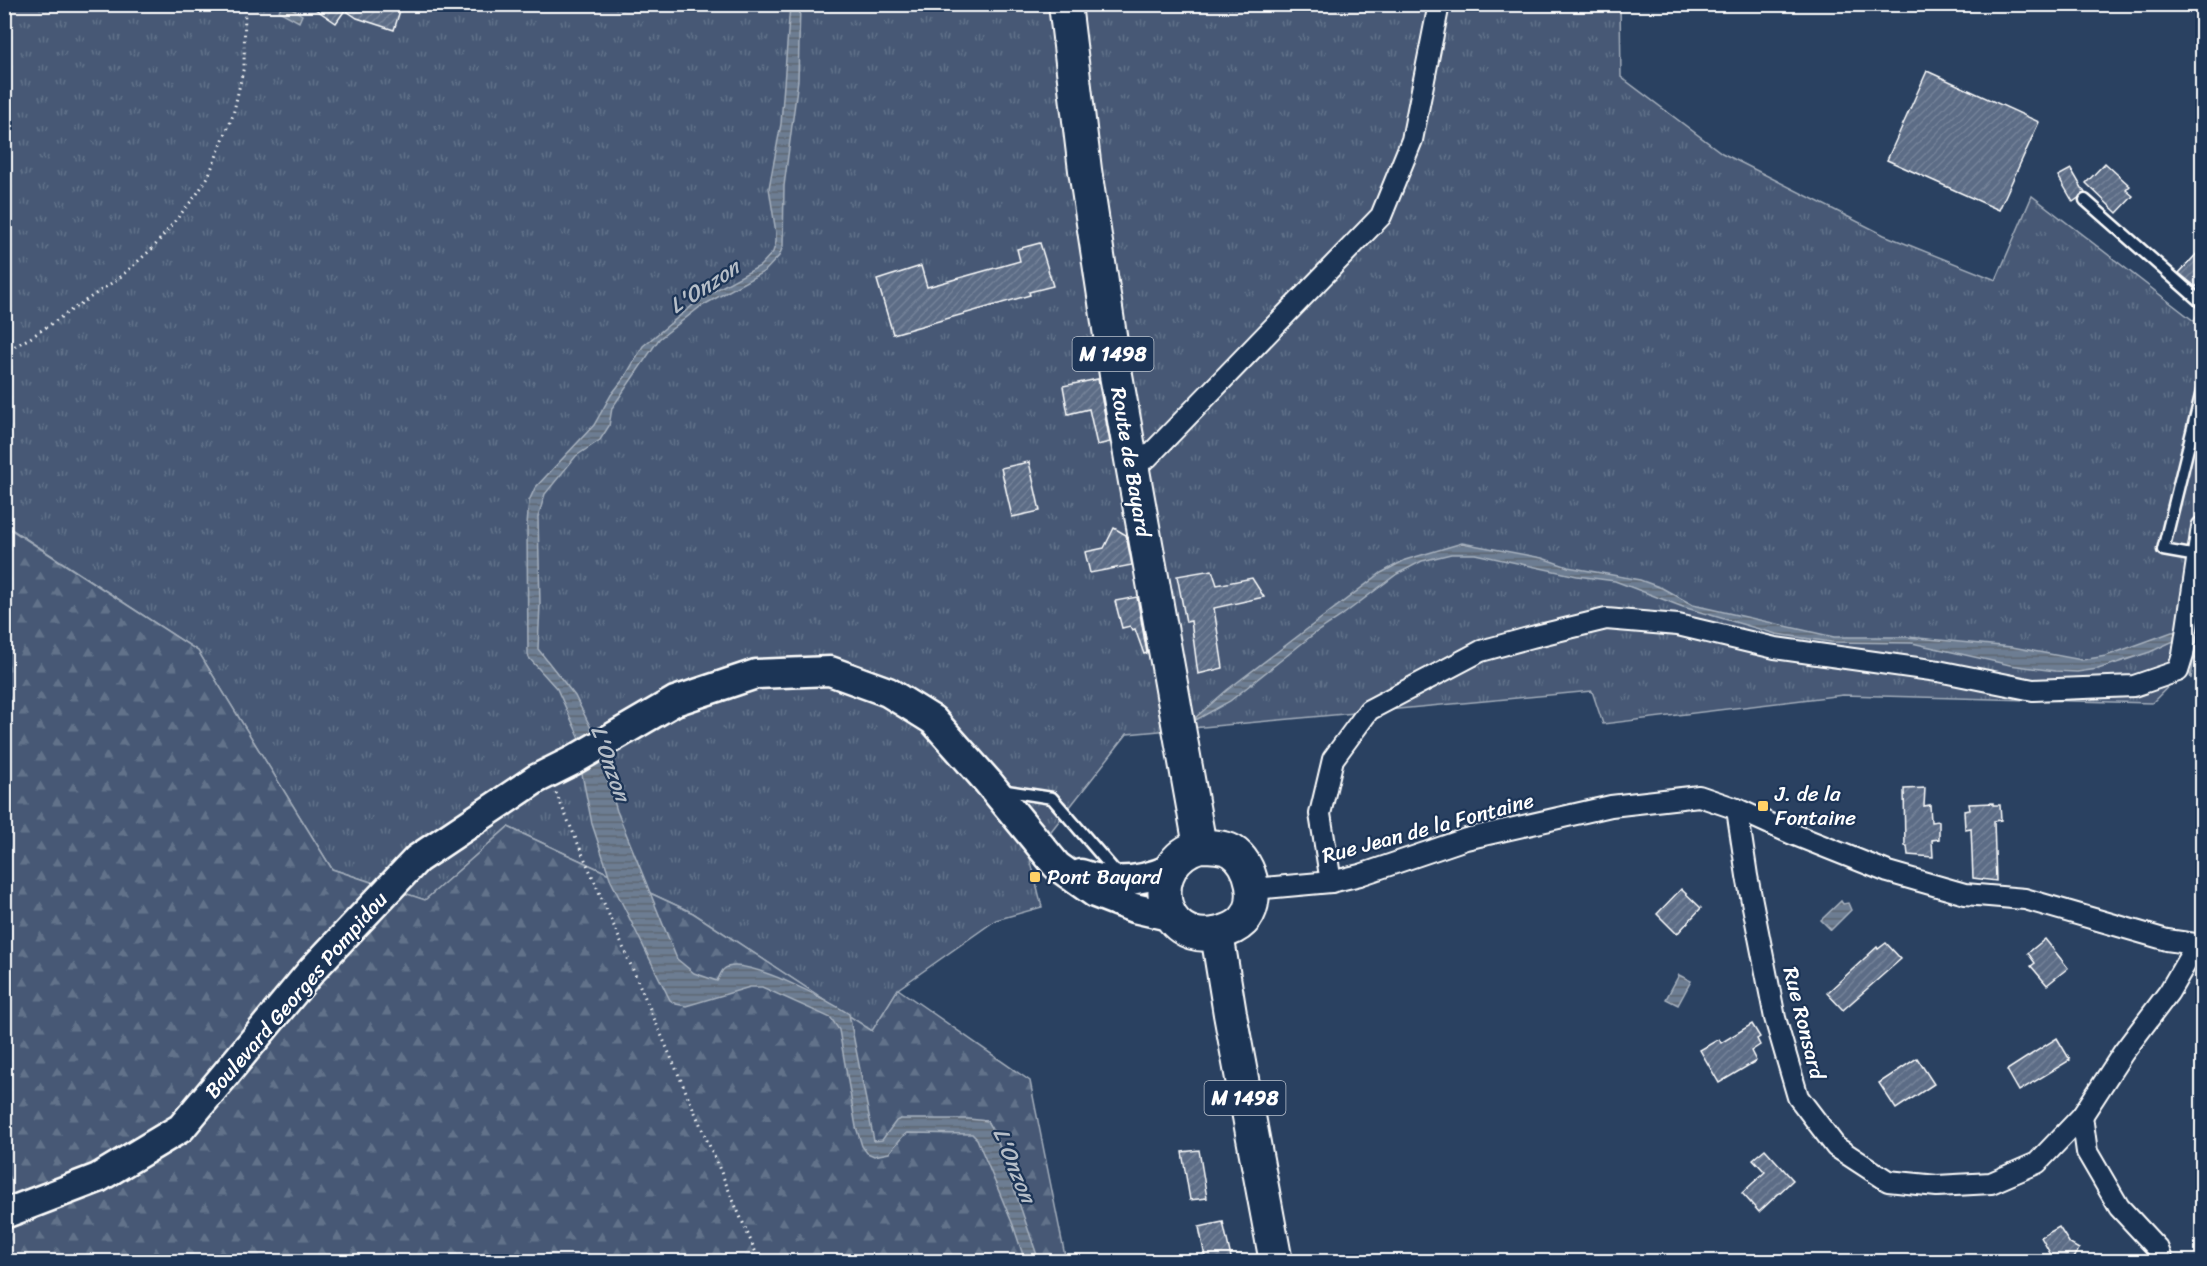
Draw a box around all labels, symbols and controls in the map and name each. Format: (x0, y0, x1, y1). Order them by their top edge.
water label: L'Onzon (661, 248, 749, 324)
road number: M 1498 (1072, 337, 1154, 371)
street label: Route de Bayard (1099, 384, 1163, 542)
water label: L'Onzon (579, 720, 642, 808)
place label: J. de la Fontaine (1774, 775, 1856, 837)
street label: Rue Jean de la Fontaine (1318, 781, 1538, 875)
marker: J. de la Fontaine (1756, 799, 1770, 813)
place label: Pont Bayard (1047, 858, 1163, 896)
marker: Pont Bayard (1028, 870, 1042, 884)
street label: Boulevard Georges Pompidou (195, 882, 398, 1108)
street label: Rue Ronsard (1772, 963, 1837, 1085)
road number: M 1498 (1204, 1081, 1286, 1115)
water label: L'Onzon (982, 1122, 1048, 1211)

